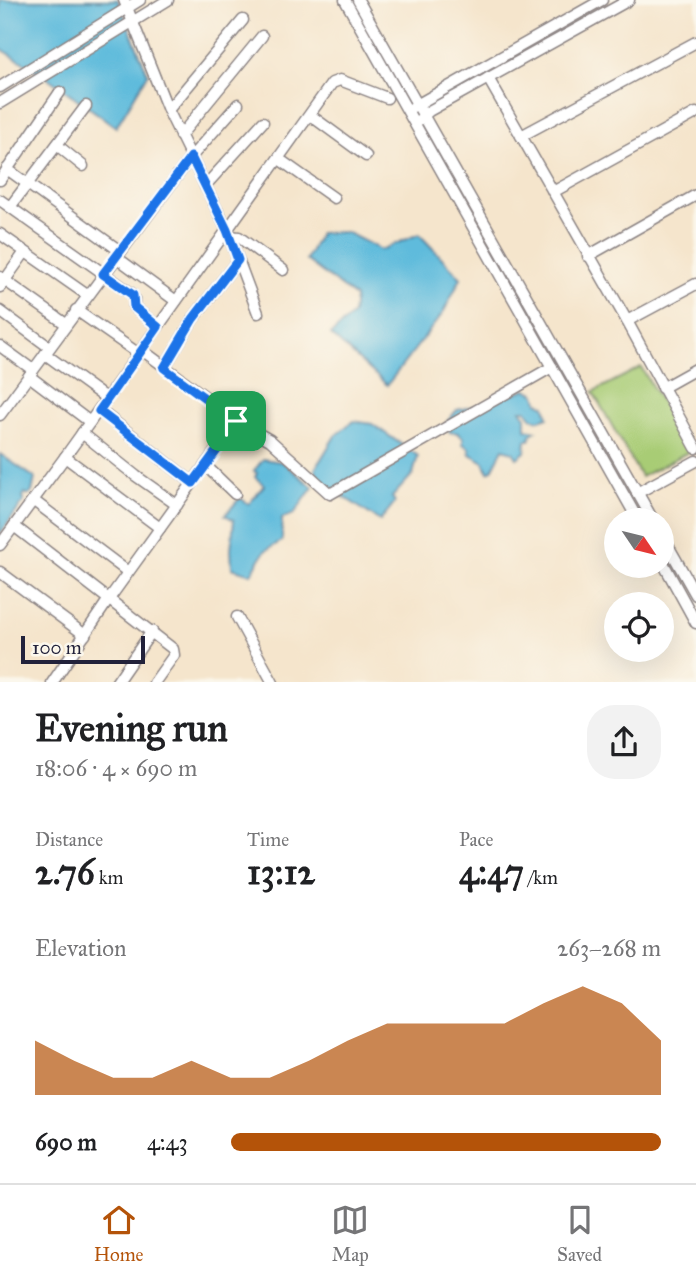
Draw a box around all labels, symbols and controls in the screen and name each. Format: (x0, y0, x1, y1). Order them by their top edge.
pin (206, 391, 266, 451)
icon: arrive (217, 402, 255, 440)
north arrow (604, 508, 674, 578)
map controls (604, 508, 674, 662)
button: locate (604, 592, 674, 662)
scale bar (21, 634, 145, 665)
text: 100 m (32, 636, 82, 659)
text: Evening run (35, 705, 228, 751)
button: share (587, 705, 661, 779)
text: 18:06 · 4 × 690 m (35, 754, 197, 782)
text: Distance (35, 828, 103, 851)
text: Time (247, 828, 289, 851)
text: Pace (459, 828, 493, 851)
text: 2.76 (35, 851, 95, 894)
text: 13:12 (247, 851, 315, 894)
text: 4:47 (459, 851, 524, 894)
text: km (95, 866, 124, 889)
text: /km (524, 866, 558, 889)
text: Elevation (35, 934, 126, 962)
text: 263–268 m (557, 934, 661, 962)
text: 690 m (35, 1128, 97, 1156)
text: 4:43 (147, 1128, 188, 1156)
tab: Home (94, 1201, 144, 1266)
tab: Map (331, 1201, 369, 1266)
tab: Saved (557, 1201, 602, 1266)

